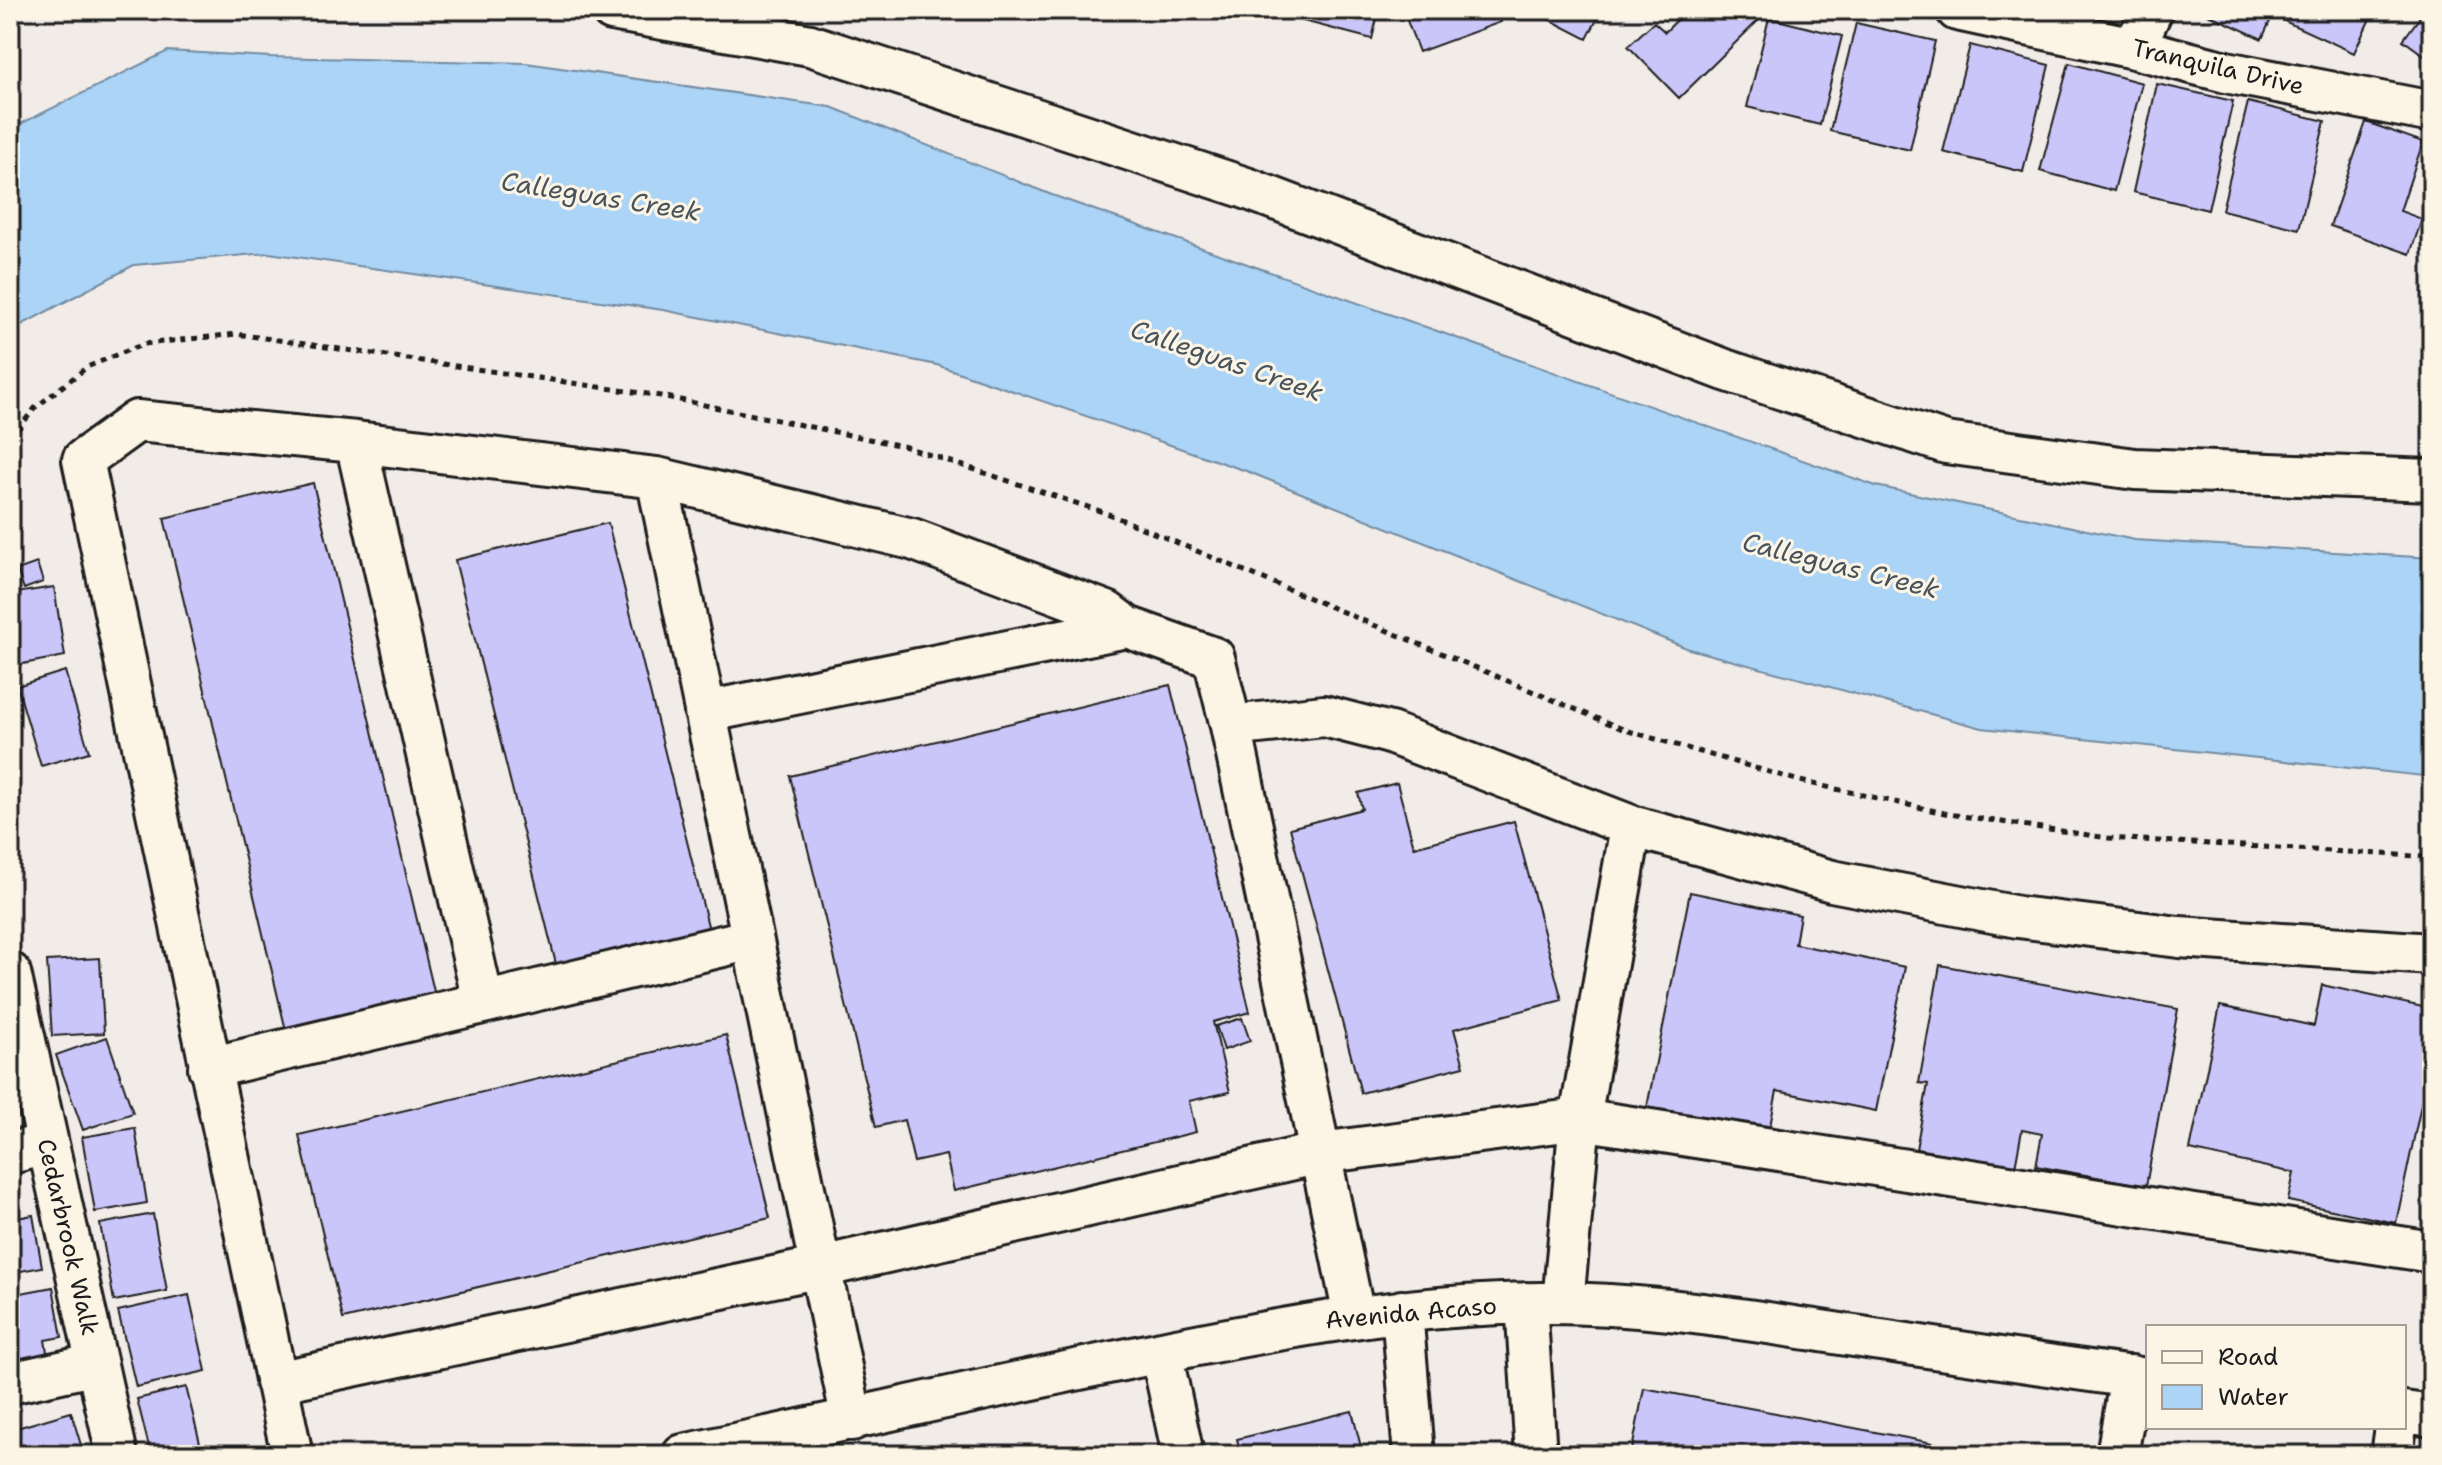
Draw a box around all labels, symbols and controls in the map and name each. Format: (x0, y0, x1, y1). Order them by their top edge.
street label: Tranquila Drive (2129, 32, 2307, 102)
water label: Calleguas Creek (499, 163, 703, 229)
water label: Calleguas Creek (1126, 311, 1328, 409)
water label: Calleguas Creek (1739, 524, 1943, 606)
street label: Cedarbrook Walk (30, 1136, 106, 1338)
street label: Avenida Acaso (1324, 1290, 1498, 1336)
legend (2146, 1325, 2406, 1429)
text: Road (2218, 1341, 2278, 1373)
text: Water (2218, 1381, 2289, 1413)

